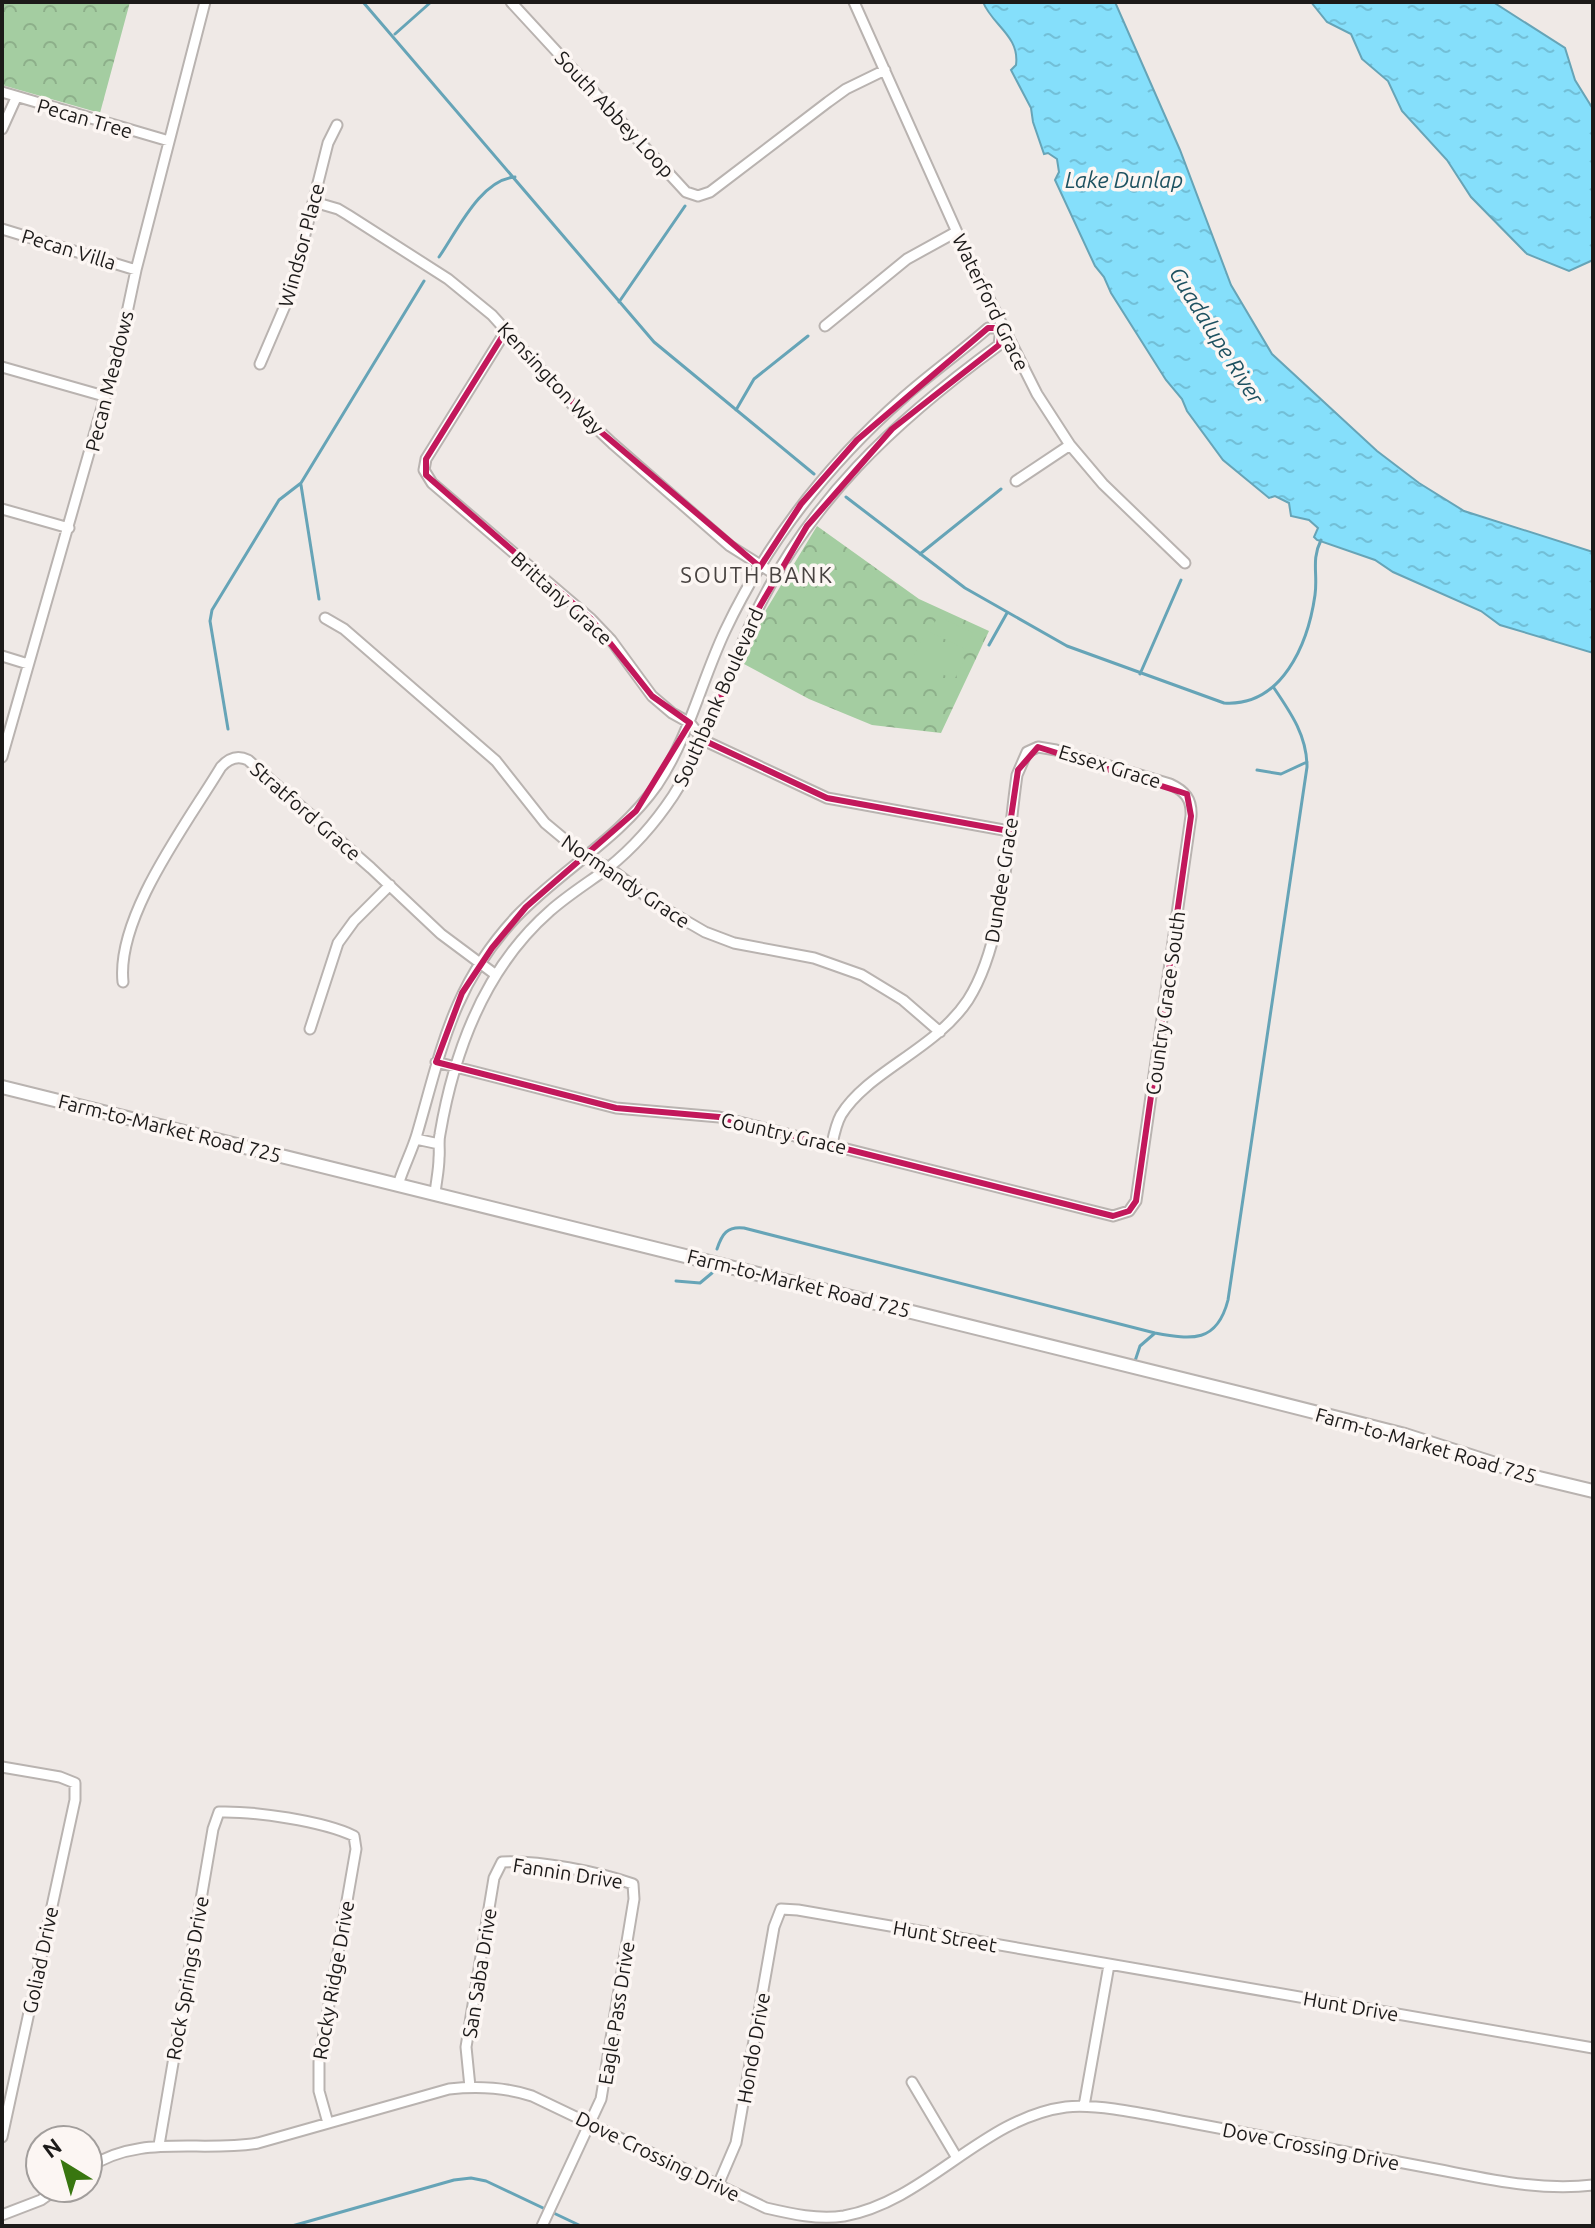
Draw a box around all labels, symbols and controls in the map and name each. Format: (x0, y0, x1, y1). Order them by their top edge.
street label: South Abbey Loop (551, 46, 679, 182)
street label: Pecan Tree (35, 93, 135, 143)
water label: Lake Dunlap (1065, 167, 1183, 192)
street label: Windsor Place (273, 181, 329, 309)
street label: Pecan Villa (19, 224, 119, 274)
street label: Waterford Grace (948, 230, 1034, 374)
water label: Guadalupe River (1165, 262, 1270, 409)
street label: Pecan Meadows (80, 308, 138, 454)
street label: Kensington Way (493, 317, 609, 439)
street label: Brittany Grace (507, 547, 617, 649)
district label: SOUTH BANK (680, 562, 834, 587)
street label: Southbank Boulevard (668, 604, 768, 790)
street label: Essex Grace (1056, 740, 1164, 792)
street label: Stratford Grace (246, 757, 366, 865)
street label: Dundee Grace (980, 816, 1022, 944)
street label: Normandy Grace (557, 830, 695, 932)
street label: Country Grace South (1141, 909, 1189, 1097)
street label: Farm-to-Market Road 725 (56, 1089, 284, 1167)
street label: Country Grace (719, 1107, 849, 1159)
street label: Farm-to-Market Road 725 (685, 1244, 913, 1322)
street label: Farm-to-Market Road 725 (1313, 1402, 1539, 1488)
street label: Fannin Drive (511, 1853, 625, 1893)
street label: Rock Springs Drive (161, 1894, 213, 2062)
street label: Rocky Ridge Drive (308, 1899, 358, 2061)
street label: Goliad Drive (17, 1904, 63, 2016)
street label: San Saba Drive (457, 1906, 501, 2040)
street label: Hunt Street (891, 1916, 999, 1956)
street label: Eagle Pass Drive (593, 1940, 639, 2086)
street label: Hunt Drive (1301, 1986, 1401, 2026)
street label: Hondo Drive (732, 1991, 774, 2105)
street label: Dove Crossing Drive (572, 2106, 744, 2206)
street label: Dove Crossing Drive (1221, 2118, 1401, 2174)
north arrow (24, 2124, 104, 2204)
text: N (38, 2133, 66, 2163)

